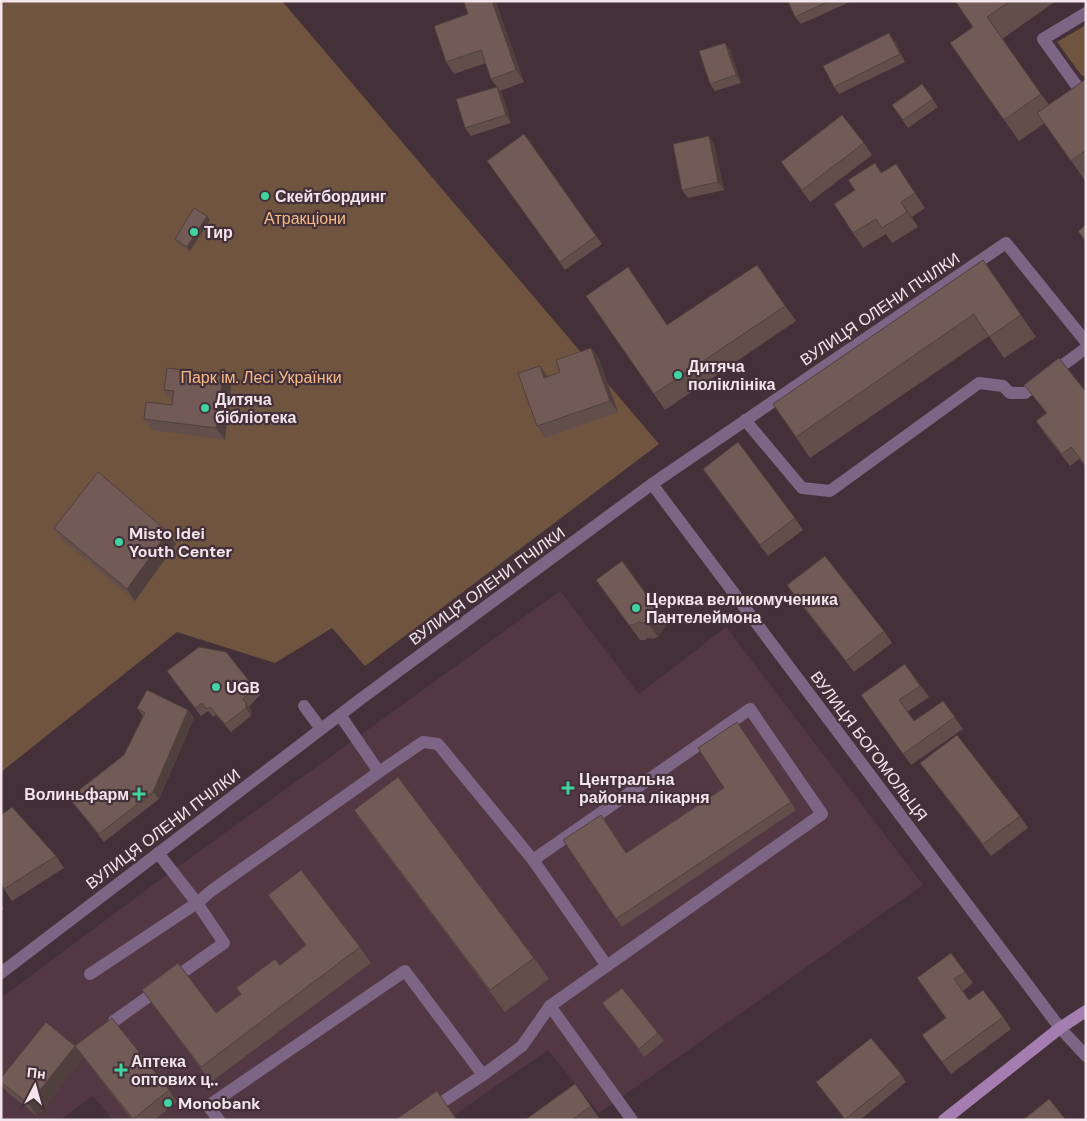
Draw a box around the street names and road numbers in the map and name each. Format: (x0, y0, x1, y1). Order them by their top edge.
street label: ВУЛИЦЯ ОЛЕНИ ПЧІЛКИ (796, 248, 964, 370)
street label: ВУЛИЦЯ ОЛЕНИ ПЧІЛКИ (405, 522, 569, 650)
street label: ВУЛИЦЯ БОГОМОЛЬЦЯ (806, 667, 932, 825)
street label: ВУЛИЦЯ ОЛЕНИ ПЧІЛКИ (82, 764, 244, 894)

